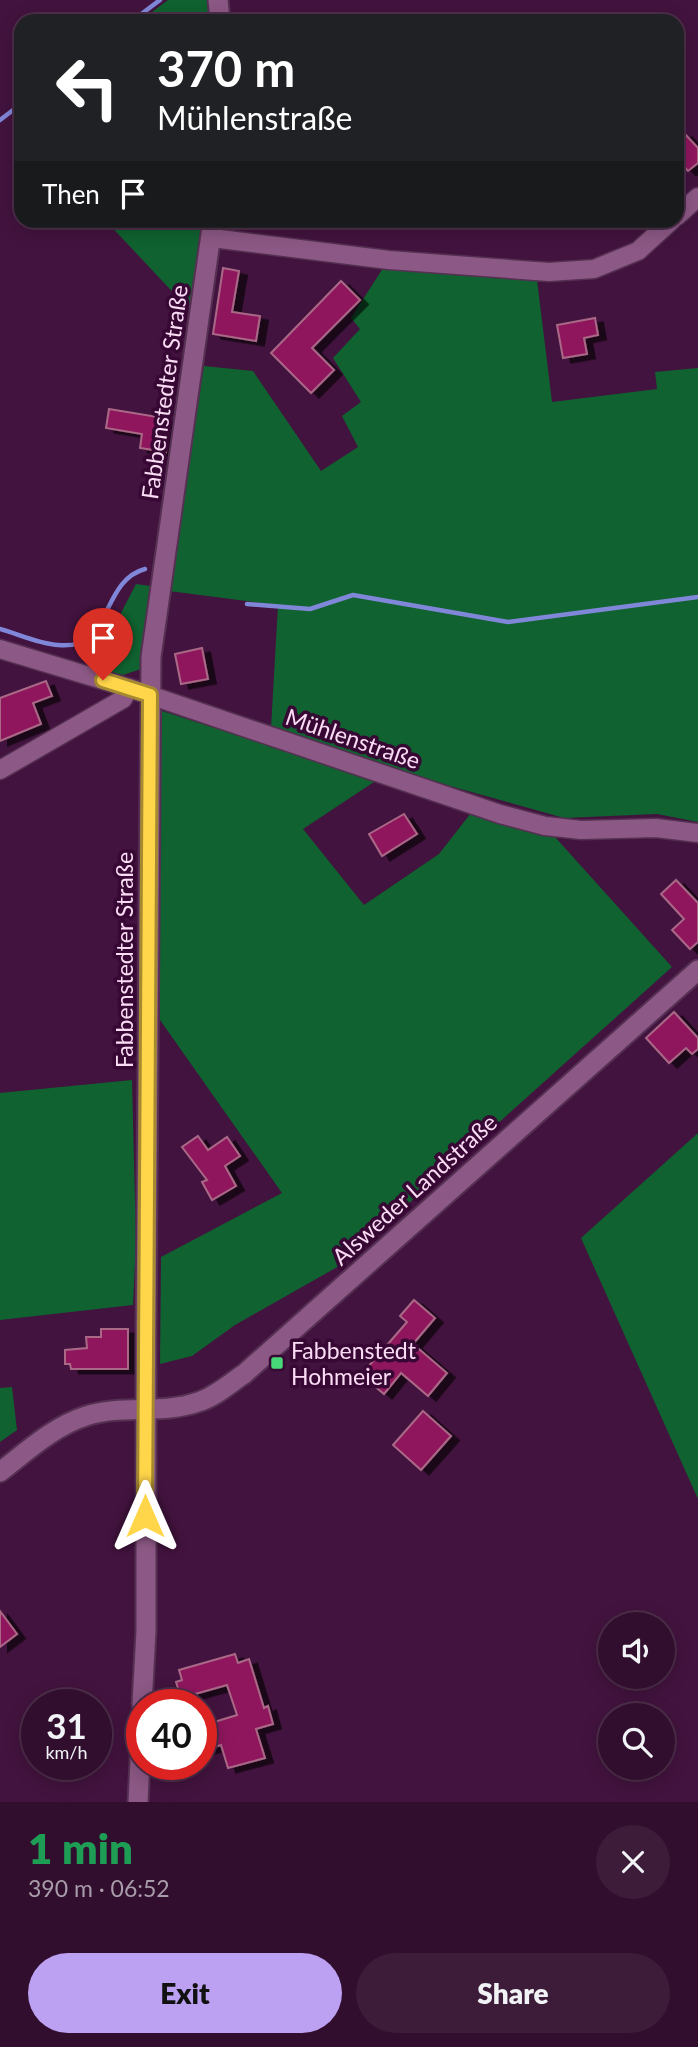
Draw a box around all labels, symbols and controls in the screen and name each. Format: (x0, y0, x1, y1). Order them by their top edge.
text: 370 m (157, 39, 295, 97)
icon: left (42, 42, 133, 133)
text: Mühlenstraße (157, 98, 353, 137)
icon: arrive (114, 175, 152, 213)
text: Then (42, 178, 100, 210)
street label: Fabbenstedter Straße (135, 283, 193, 501)
pin (73, 608, 133, 680)
icon: arrive (84, 619, 122, 657)
street label: Mühlenstraße (282, 702, 424, 774)
street label: Fabbenstedter Straße (110, 852, 138, 1068)
street label: Alsweder Landstraße (326, 1108, 502, 1270)
place label: Fabbenstedt Hohmeier (291, 1336, 417, 1390)
marker: Fabbenstedt Hohmeier (269, 1355, 285, 1371)
position arrow (108, 1479, 182, 1553)
map controls (598, 1612, 675, 1780)
button: sound (598, 1612, 675, 1689)
speed limit sign: 40 (126, 1689, 217, 1780)
button: search (598, 1703, 675, 1780)
text: 31 (46, 1704, 87, 1746)
text: km/h (45, 1741, 88, 1763)
text: 1 min (28, 1823, 133, 1873)
button: close (596, 1825, 670, 1899)
text: 390 m · 06:52 (28, 1874, 170, 1902)
button: Exit (28, 1953, 342, 2033)
button: Share (356, 1953, 670, 2033)

